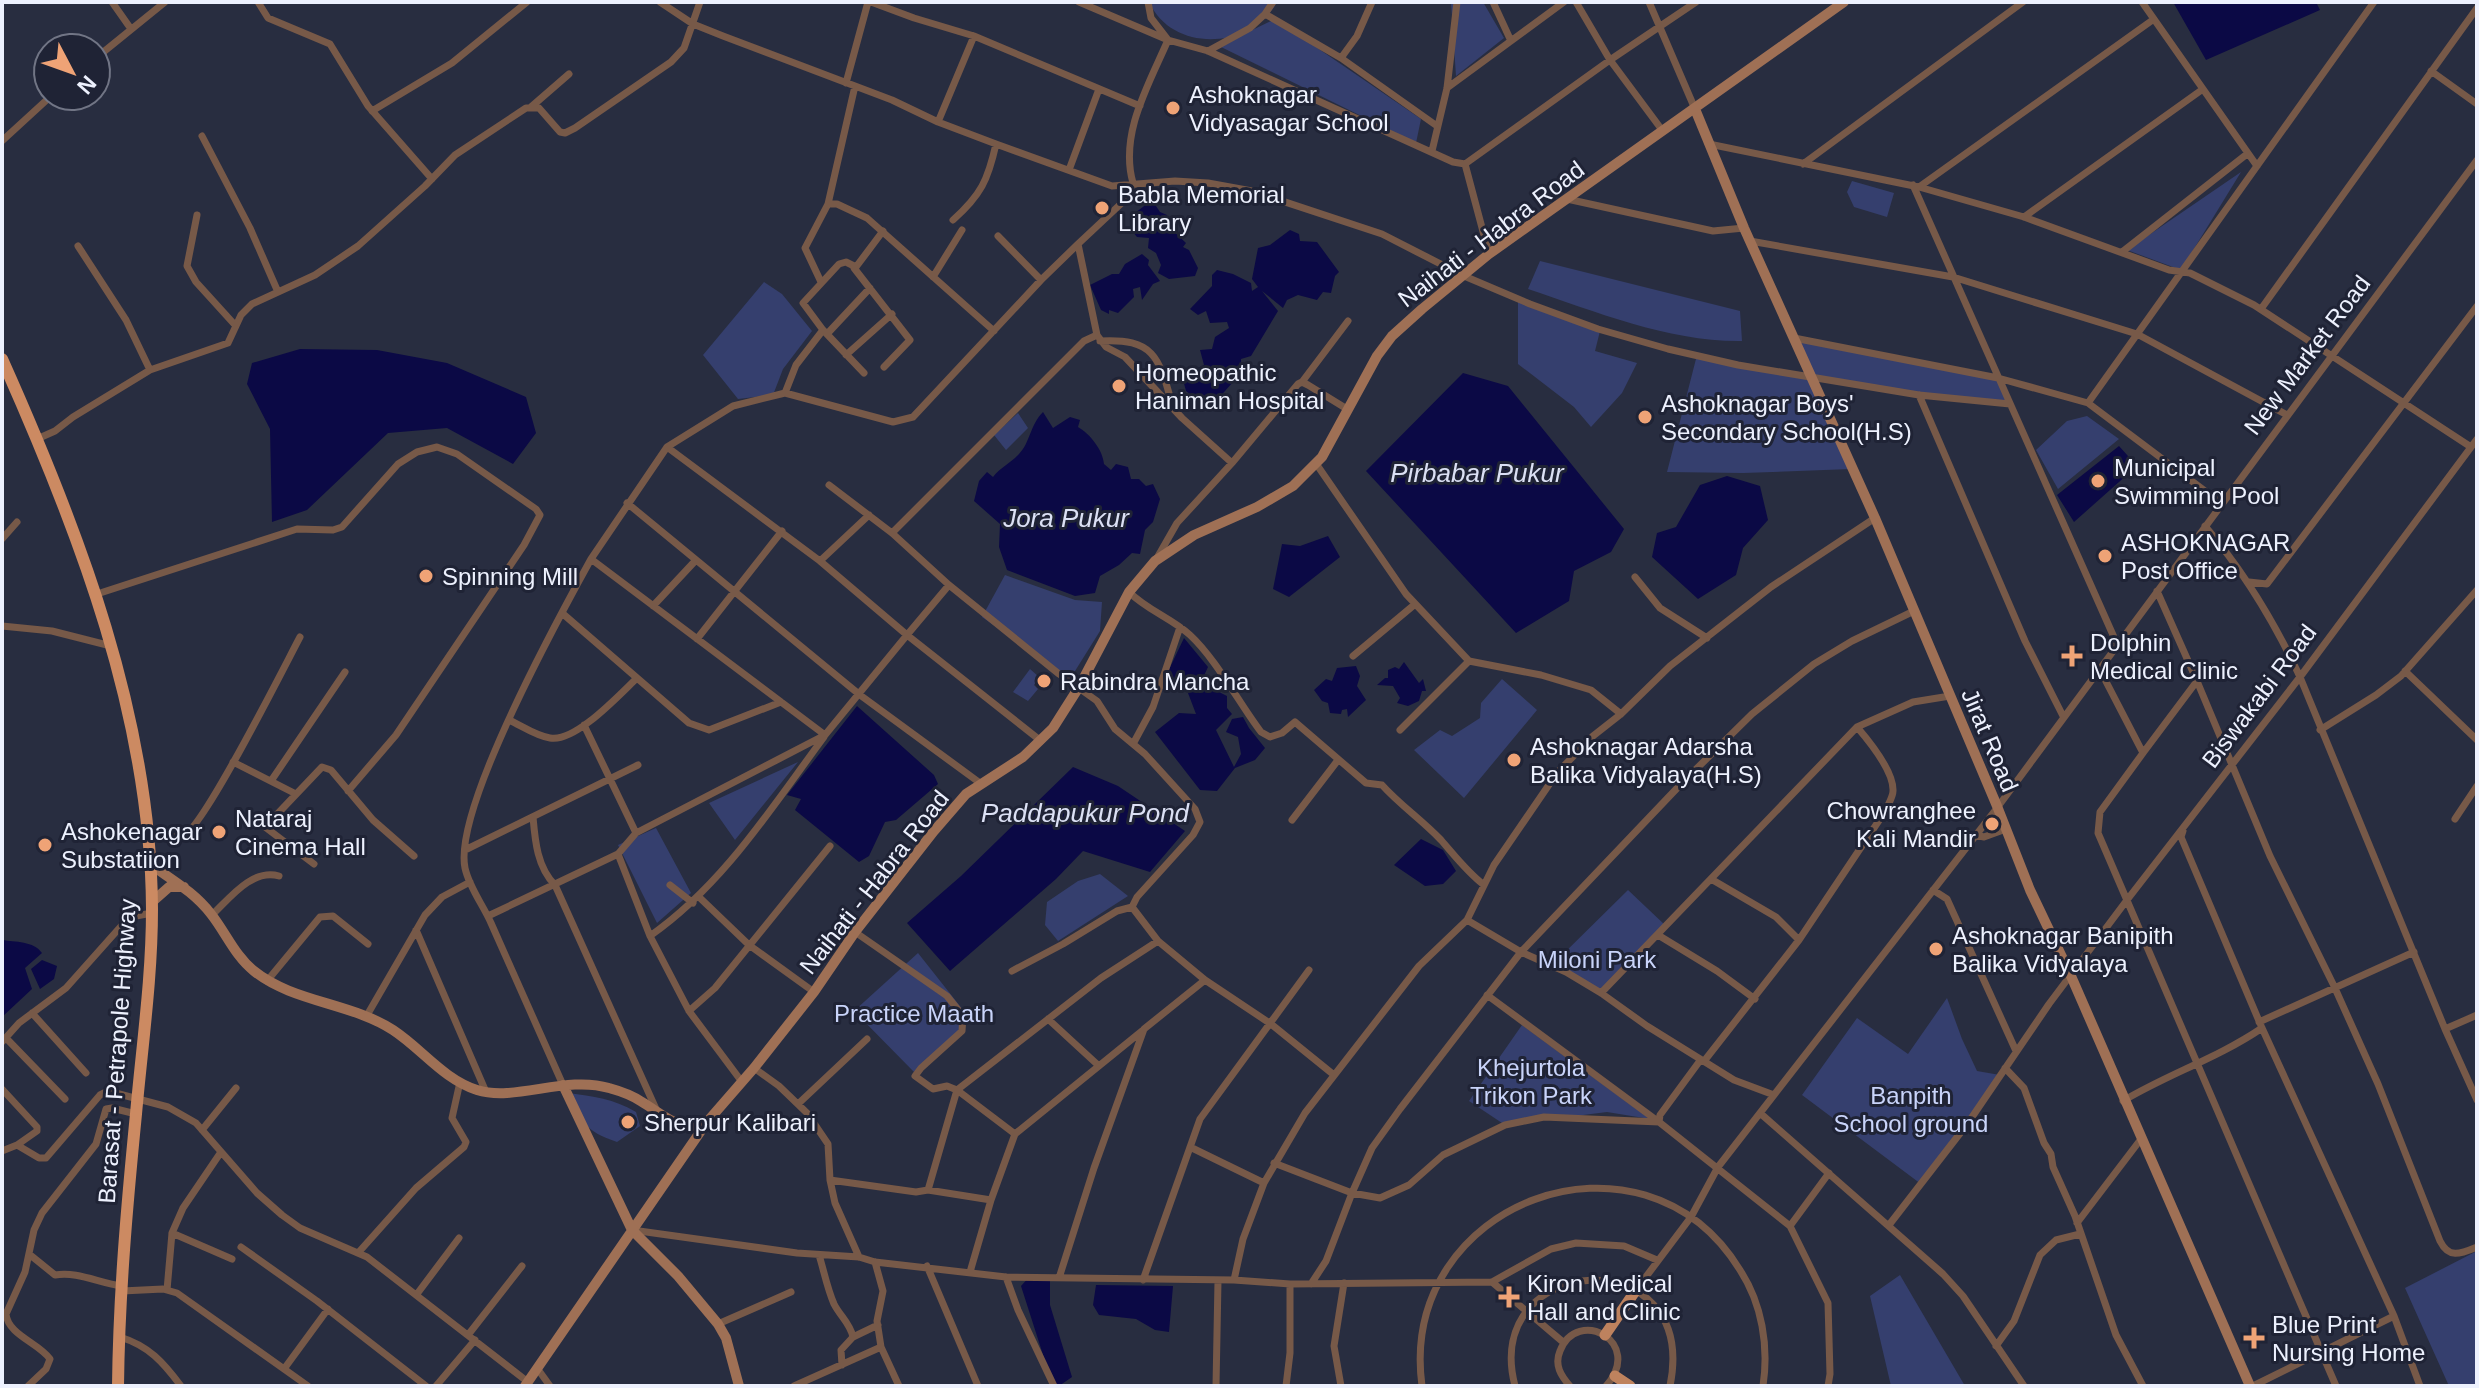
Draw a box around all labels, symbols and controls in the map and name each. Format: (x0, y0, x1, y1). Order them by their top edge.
north arrow (32, 32, 112, 112)
text: N (72, 71, 101, 99)
place label: Ashoknagar Vidyasagar School (1189, 81, 1389, 136)
marker: Ashoknagar Vidyasagar School (1164, 99, 1182, 117)
street label: Naihati - Habra Road (1393, 155, 1589, 313)
place label: Babla Memorial Library (1118, 181, 1285, 236)
marker: Babla Memorial Library (1093, 199, 1111, 217)
street label: New Market Road (2238, 270, 2376, 440)
place label: Homeopathic Haniman Hospital (1135, 359, 1324, 414)
marker: Homeopathic Haniman Hospital (1110, 377, 1128, 395)
place label: Ashoknagar Boys' Secondary School(H.S) (1661, 390, 1912, 445)
marker: Ashoknagar Boys' Secondary School(H.S) (1636, 408, 1654, 426)
place label: Municipal Swimming Pool (2114, 454, 2279, 509)
water label: Pirbabar Pukur (1390, 458, 1565, 488)
marker: Municipal Swimming Pool (2089, 472, 2107, 490)
water label: Jora Pukur (1002, 503, 1130, 533)
place label: ASHOKNAGAR Post Office (2121, 529, 2290, 584)
marker: ASHOKNAGAR Post Office (2096, 547, 2114, 565)
place label: Spinning Mill (442, 563, 578, 590)
marker: Spinning Mill (417, 567, 435, 585)
street label: Biswakabi Road (2196, 619, 2322, 773)
place label: Dolphin Medical Clinic (2090, 629, 2238, 684)
marker: Dolphin Medical Clinic (2061, 645, 2083, 667)
place label: Rabindra Mancha (1060, 668, 1250, 695)
marker: Rabindra Mancha (1035, 672, 1053, 690)
street label: Jirat Road (1956, 684, 2024, 796)
place label: Ashoknagar Adarsha Balika Vidyalaya(H.S) (1530, 733, 1762, 788)
marker: Ashoknagar Adarsha Balika Vidyalaya(H.S) (1505, 751, 1523, 769)
street label: Naihati - Habra Road (794, 785, 954, 979)
place label: Chowranghee Kali Mandir (1827, 797, 1976, 852)
water label: Paddapukur Pond (981, 798, 1191, 828)
place label: Nataraj Cinema Hall (235, 805, 366, 860)
marker: Chowranghee Kali Mandir (1983, 815, 2001, 833)
place label: Ashokenagar Substatiion (61, 818, 202, 873)
marker: Nataraj Cinema Hall (210, 823, 228, 841)
marker: Ashokenagar Substatiion (36, 836, 54, 854)
street label: Barasat - Petrapole Highway (93, 898, 141, 1204)
place label: Ashoknagar Banipith Balika Vidyalaya (1952, 922, 2173, 977)
marker: Ashoknagar Banipith Balika Vidyalaya (1927, 940, 1945, 958)
park label: Miloni Park (1538, 946, 1657, 973)
park label: Practice Maath (834, 1000, 994, 1027)
park label: Khejurtola Trikon Park (1470, 1054, 1593, 1109)
park label: Banpith School ground (1834, 1082, 1988, 1137)
place label: Sherpur Kalibari (644, 1109, 816, 1136)
marker: Sherpur Kalibari (619, 1113, 637, 1131)
place label: Kiron Medical Hall and Clinic (1527, 1270, 1680, 1325)
marker: Kiron Medical Hall and Clinic (1498, 1286, 1520, 1308)
place label: Blue Print Nursing Home (2272, 1311, 2425, 1366)
marker: Blue Print Nursing Home (2243, 1327, 2265, 1349)

